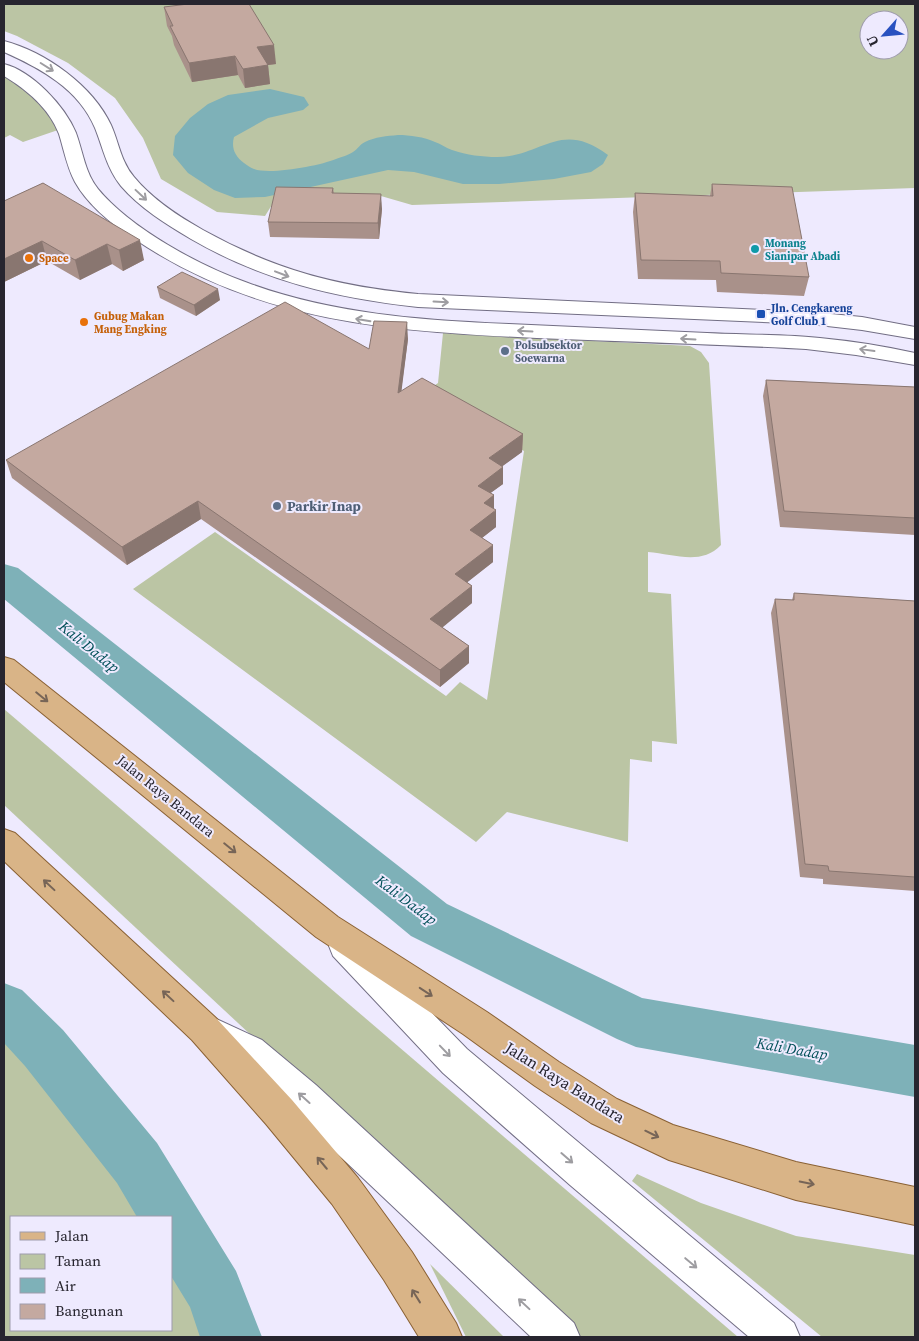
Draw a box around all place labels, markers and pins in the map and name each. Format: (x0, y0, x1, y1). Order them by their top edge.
place label: Monang Sianipar Abadi (765, 236, 841, 264)
marker: Monang Sianipar Abadi (749, 243, 761, 255)
place label: Space (39, 251, 69, 266)
marker: Space (23, 252, 35, 264)
place label: Jln. Cengkareng Golf Club 1 (770, 301, 852, 329)
marker: Jln. Cengkareng Golf Club 1 (755, 308, 767, 320)
place label: Gubug Makan Mang Engking (94, 309, 167, 337)
marker: Gubug Makan Mang Engking (78, 316, 90, 328)
place label: Polsubsektor Soewarna (515, 338, 583, 366)
marker: Polsubsektor Soewarna (499, 345, 511, 357)
place label: Parkir Inap (287, 496, 361, 516)
marker: Parkir Inap (271, 500, 283, 512)

